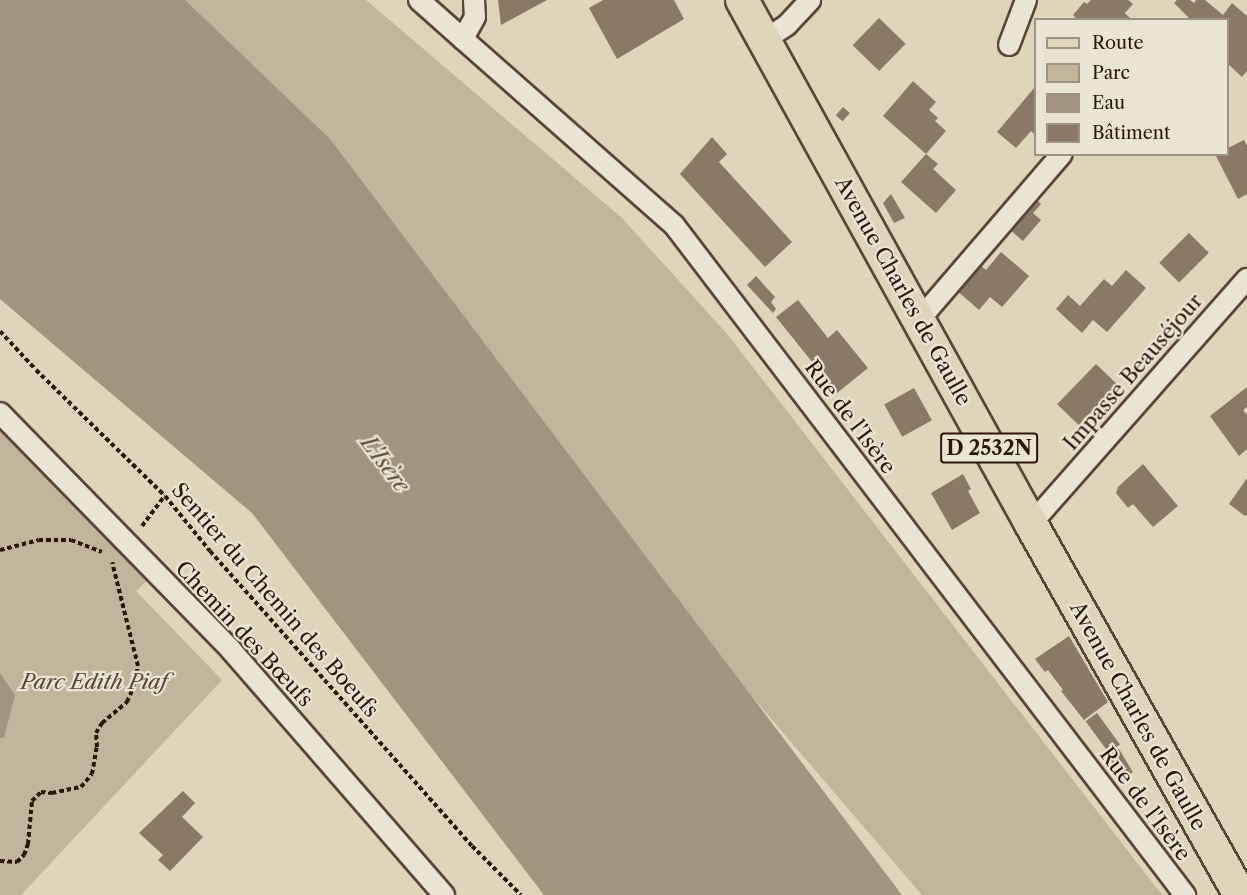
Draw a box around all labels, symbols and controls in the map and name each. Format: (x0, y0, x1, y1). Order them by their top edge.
legend (1034, 18, 1229, 156)
text: Route (1092, 32, 1144, 54)
text: Parc (1092, 62, 1130, 84)
text: Eau (1092, 92, 1125, 114)
text: Bâtiment (1092, 122, 1170, 144)
street label: Avenue Charles de Gaulle (830, 172, 976, 410)
street label: Impasse Beauséjour (1058, 289, 1208, 455)
street label: Rue de l'Isère (799, 355, 901, 479)
water label: L'Isère (355, 431, 415, 497)
road number: D 2532N (940, 431, 1038, 465)
street label: Sentier du Chemin des Boeufs (166, 477, 384, 723)
street label: Chemin des Bœufs (170, 556, 318, 712)
street label: Avenue Charles de Gaulle (1065, 597, 1211, 835)
park label: Parc Edith Piaf (21, 669, 167, 695)
street label: Rue de l'Isère (1094, 742, 1196, 866)

